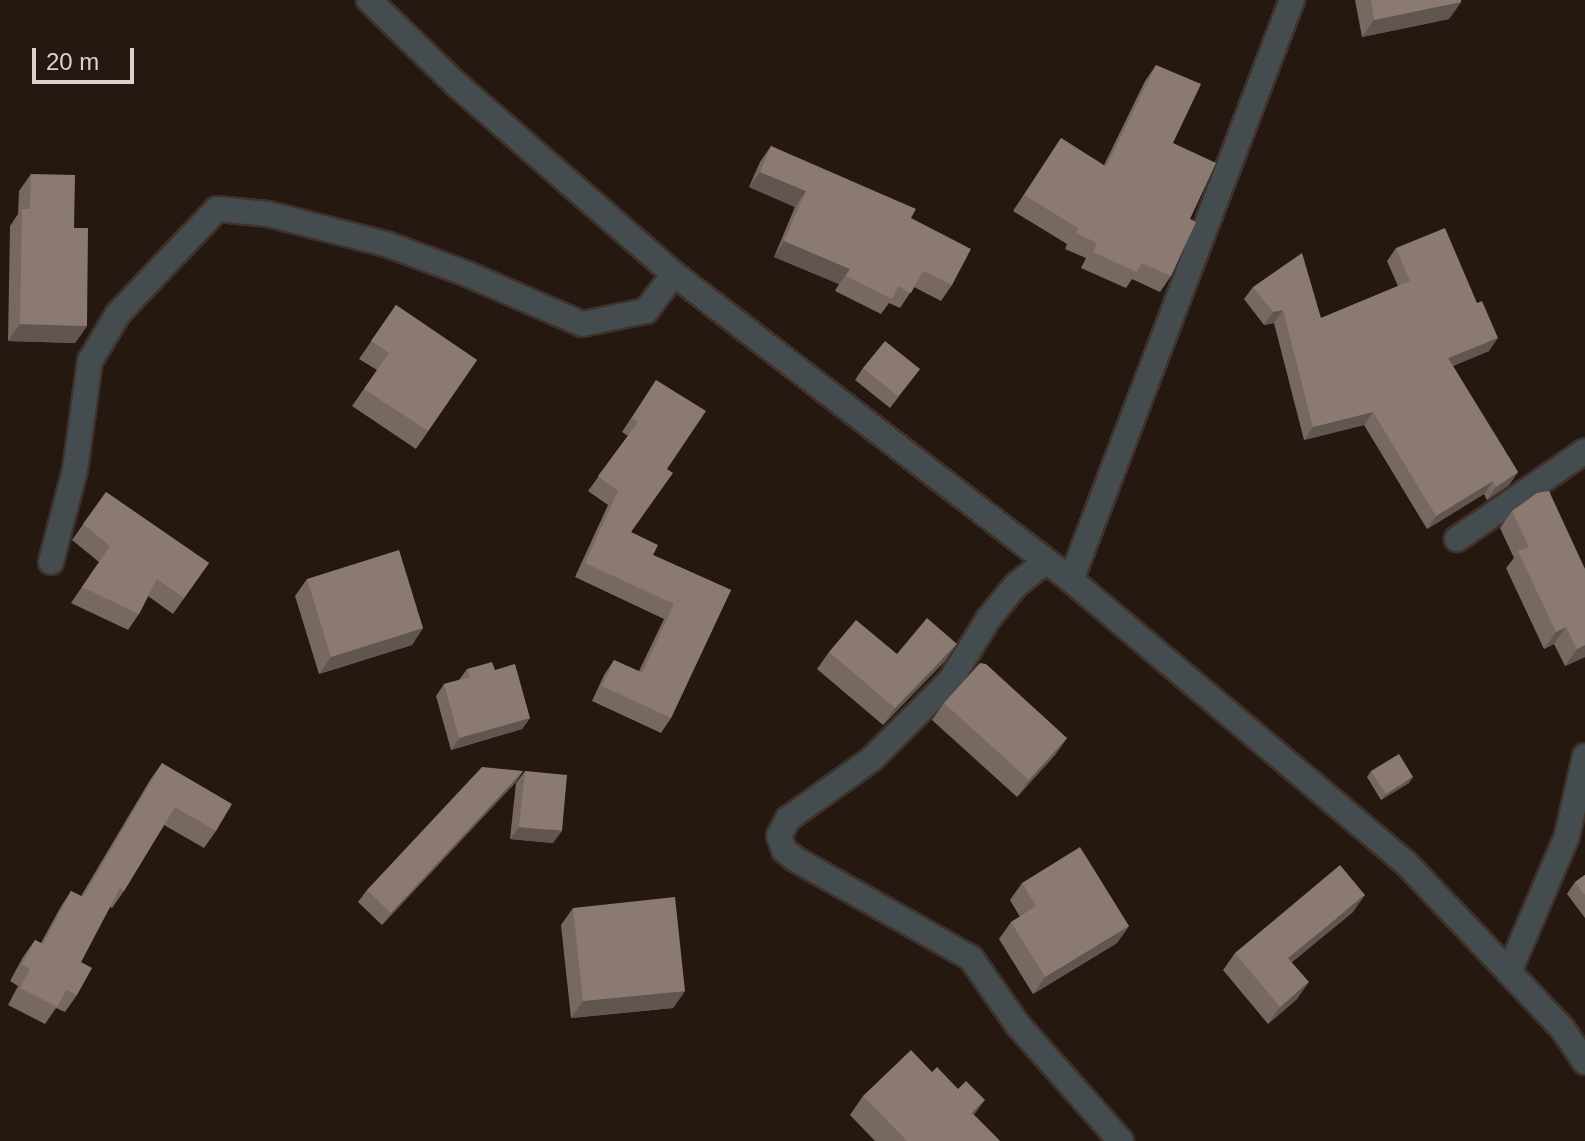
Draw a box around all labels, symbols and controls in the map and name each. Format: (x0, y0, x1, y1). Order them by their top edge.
scale bar (36, 32, 138, 82)
text: 20 m (46, 48, 99, 75)

